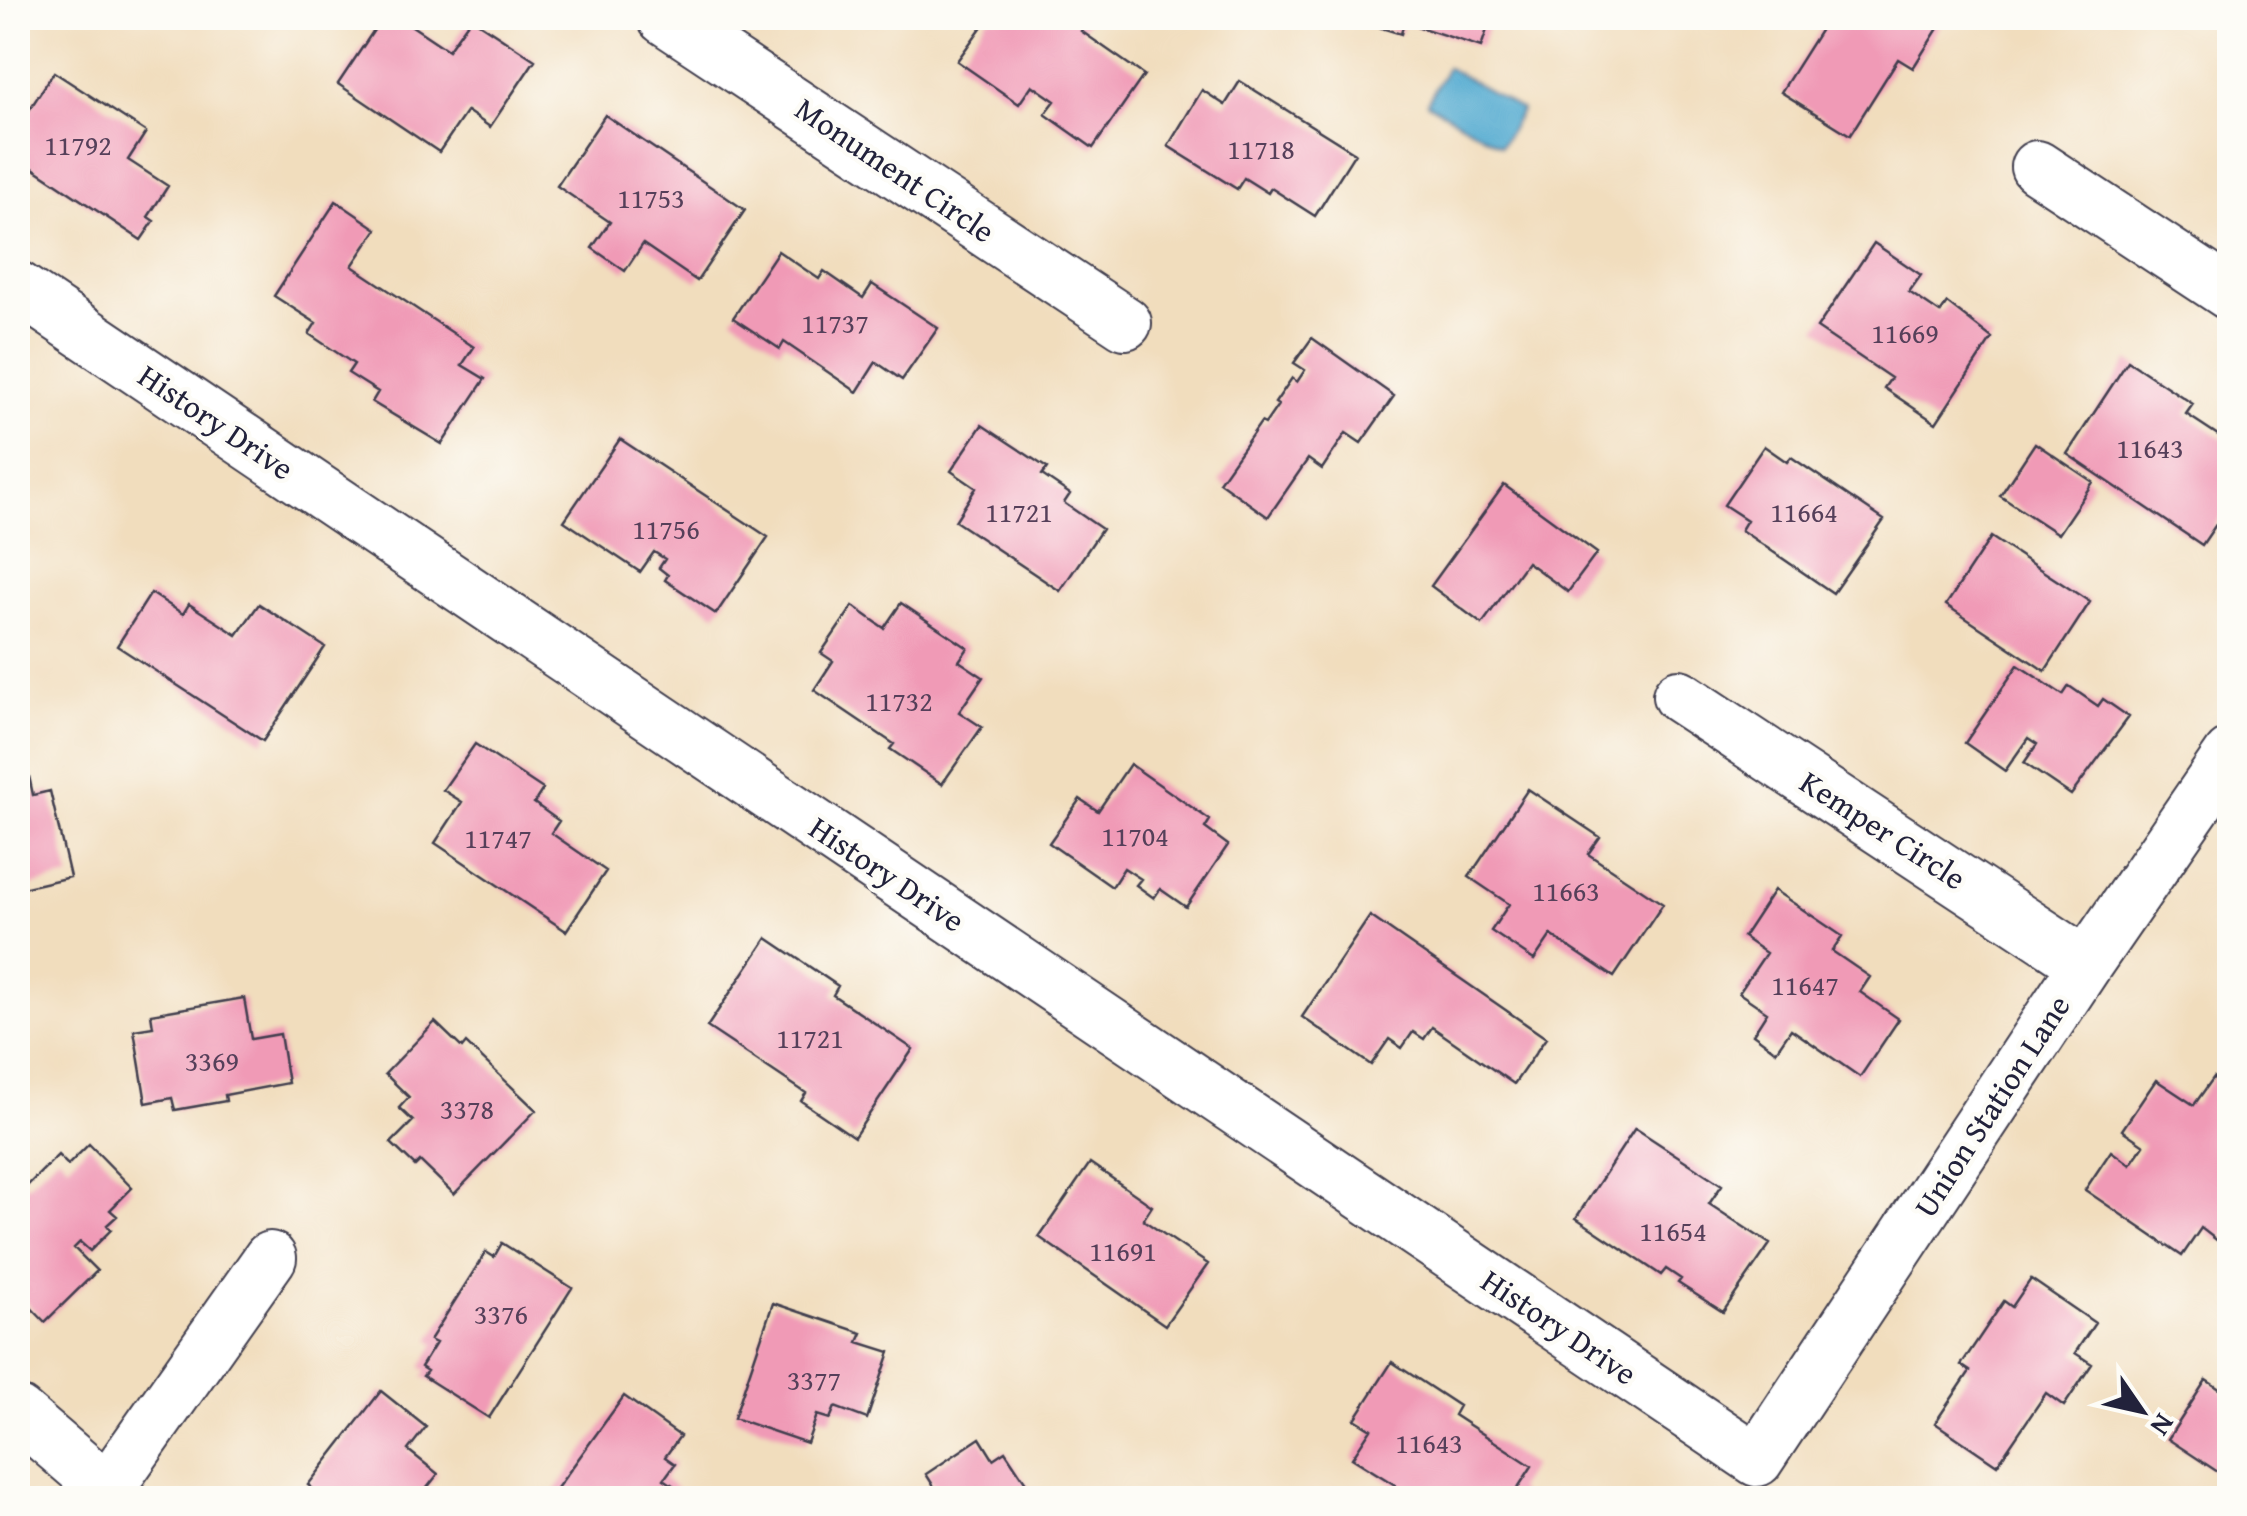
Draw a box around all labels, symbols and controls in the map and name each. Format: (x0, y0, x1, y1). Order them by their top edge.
street label: Monument Circle (786, 85, 1005, 254)
house number: 11792 (44, 124, 112, 165)
house number: 11718 (1227, 128, 1295, 169)
house number: 11753 (617, 177, 685, 218)
house number: 11737 (801, 302, 869, 343)
house number: 11669 (1871, 312, 1939, 353)
street label: History Drive (129, 352, 303, 491)
house number: 11643 (2116, 427, 2184, 468)
house number: 11721 (985, 491, 1053, 532)
house number: 11664 (1770, 491, 1838, 532)
house number: 11756 (632, 508, 700, 549)
house number: 11732 (865, 680, 933, 721)
street label: Kemper Circle (1791, 758, 1975, 901)
street label: History Drive (800, 804, 974, 943)
house number: 11704 (1101, 815, 1169, 856)
house number: 11747 (464, 817, 532, 858)
house number: 11663 (1532, 870, 1600, 911)
house number: 11647 (1771, 964, 1839, 1005)
street label: Union Station Lane (1902, 985, 2081, 1226)
house number: 11721 (776, 1017, 844, 1058)
house number: 3369 (185, 1040, 239, 1081)
house number: 3378 (440, 1088, 494, 1129)
house number: 11654 (1639, 1210, 1707, 1251)
house number: 11691 (1089, 1230, 1157, 1271)
street label: History Drive (1472, 1257, 1646, 1396)
house number: 3376 (474, 1293, 528, 1334)
house number: 3377 (787, 1359, 841, 1400)
north arrow (2092, 1361, 2192, 1461)
text: N (2141, 1406, 2185, 1445)
house number: 11643 (1395, 1422, 1463, 1463)

